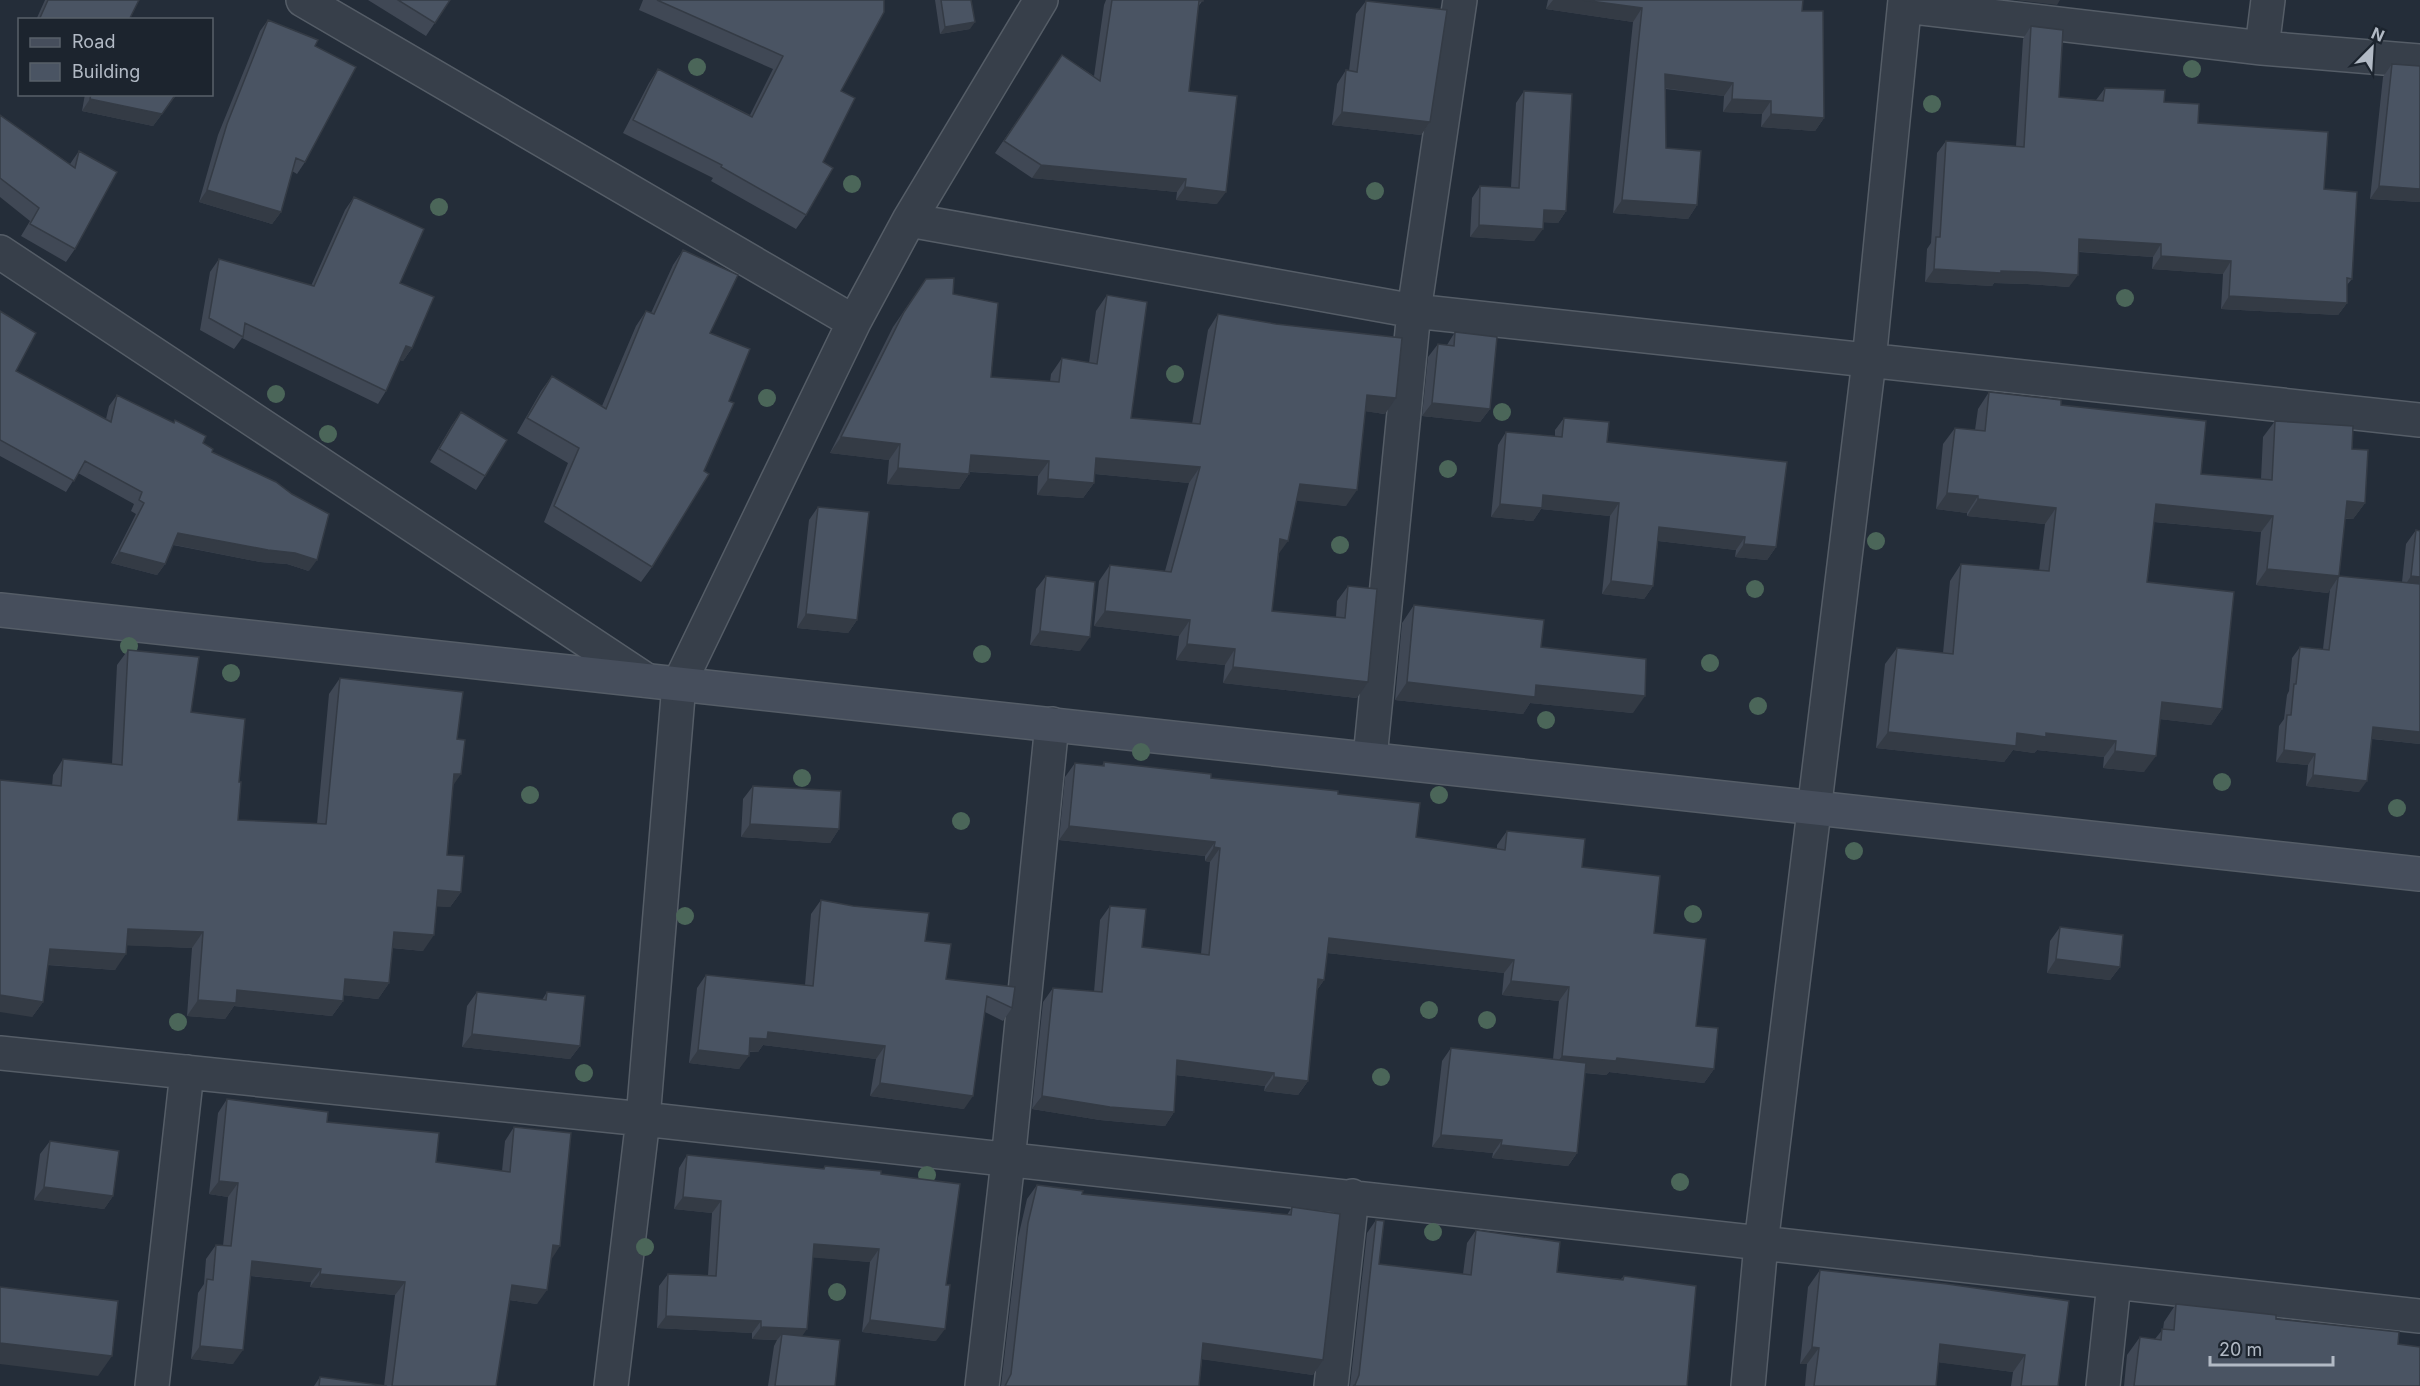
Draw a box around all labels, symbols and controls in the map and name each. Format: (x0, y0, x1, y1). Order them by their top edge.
legend (18, 18, 213, 96)
north arrow (2342, 18, 2402, 78)
text: N (2368, 23, 2388, 46)
text: Road (72, 31, 115, 52)
text: Building (72, 61, 140, 82)
scale bar (2210, 1329, 2333, 1367)
text: 20 m (2219, 1339, 2262, 1360)

